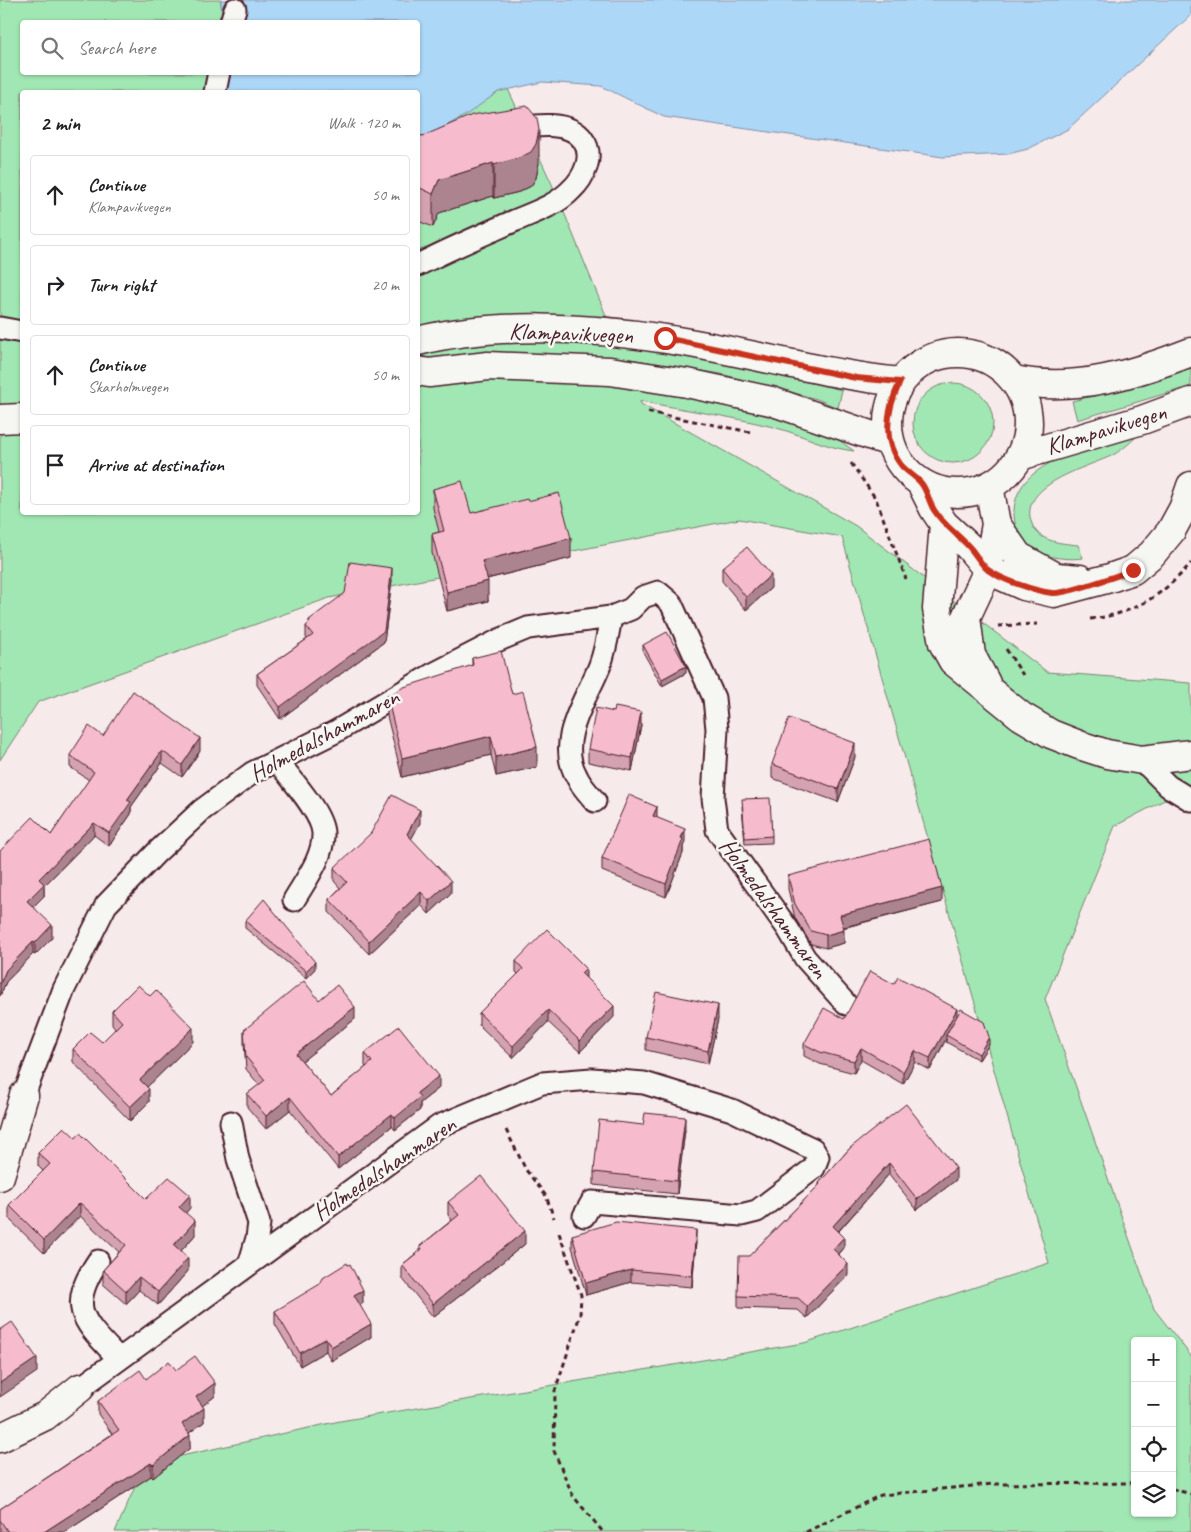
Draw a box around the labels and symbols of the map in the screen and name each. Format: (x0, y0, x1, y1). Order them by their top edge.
street label: Klampavikvegen (508, 316, 634, 350)
route start (654, 327, 677, 350)
street label: Klampavikvegen (1042, 396, 1170, 461)
route end (1122, 559, 1145, 582)
street label: Holmedalshammaren (244, 681, 405, 788)
street label: Holmedalshammaren (713, 832, 836, 985)
street label: Holmedalshammaren (307, 1108, 462, 1227)

